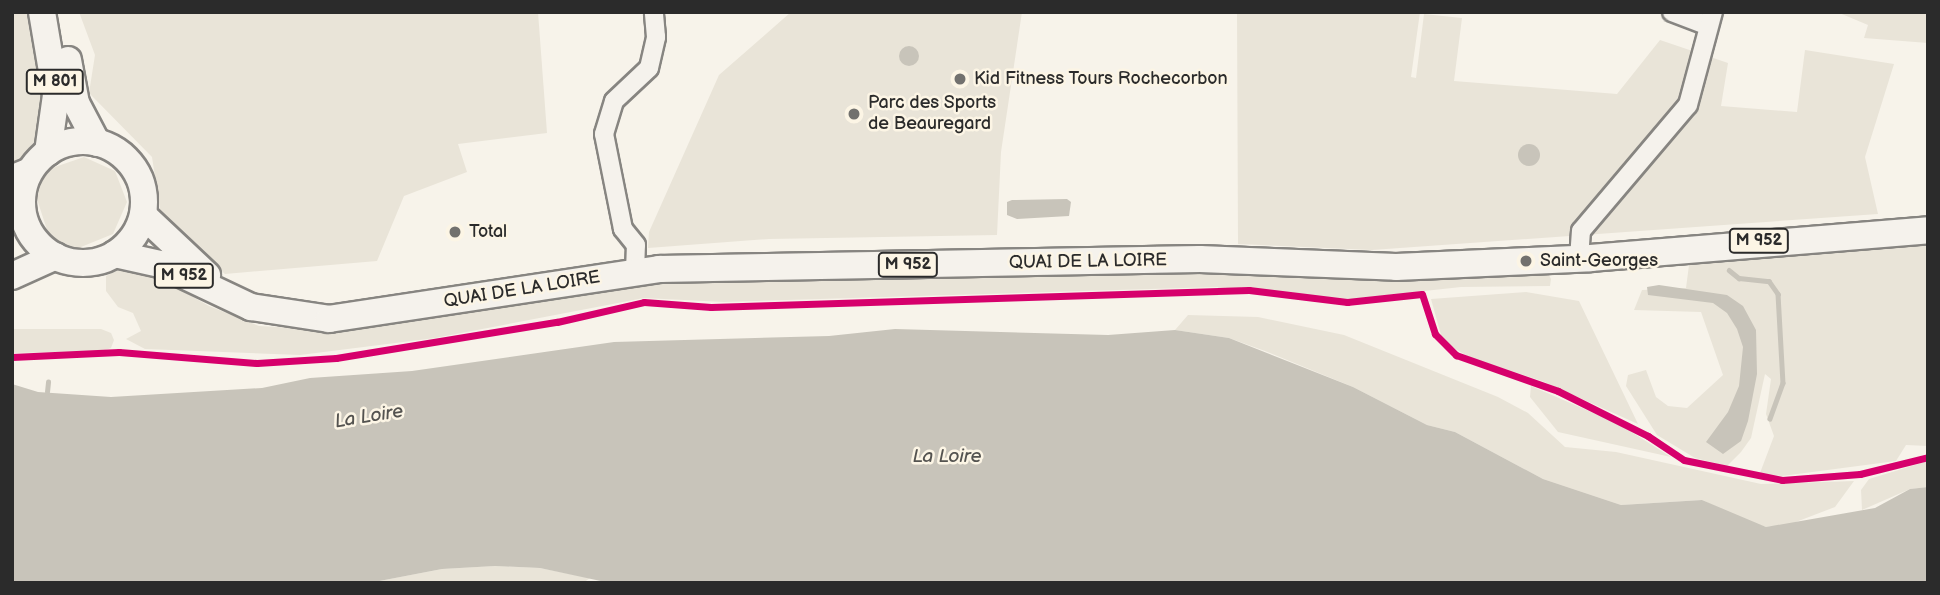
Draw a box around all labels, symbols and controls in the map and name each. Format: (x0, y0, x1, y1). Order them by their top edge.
place label: Kid Fitness Tours Rochecorbon (974, 68, 1228, 90)
road number: M 801 (25, 69, 85, 94)
marker: Kid Fitness Tours Rochecorbon (952, 71, 968, 87)
place label: Parc des Sports de Beauregard (868, 93, 997, 136)
marker: Parc des Sports de Beauregard (846, 106, 862, 122)
place label: Total (469, 221, 507, 243)
marker: Total (447, 224, 463, 240)
road number: M 952 (1728, 229, 1790, 254)
street label: QUAI DE LA LOIRE (1009, 250, 1167, 274)
place label: Saint-Georges (1540, 250, 1658, 272)
road number: M 952 (876, 252, 940, 278)
marker: Saint-Georges (1518, 253, 1534, 269)
road number: M 952 (152, 264, 216, 288)
street label: QUAI DE LA LOIRE (442, 267, 602, 313)
water label: La Loire (333, 400, 405, 434)
water label: La Loire (913, 446, 981, 468)

